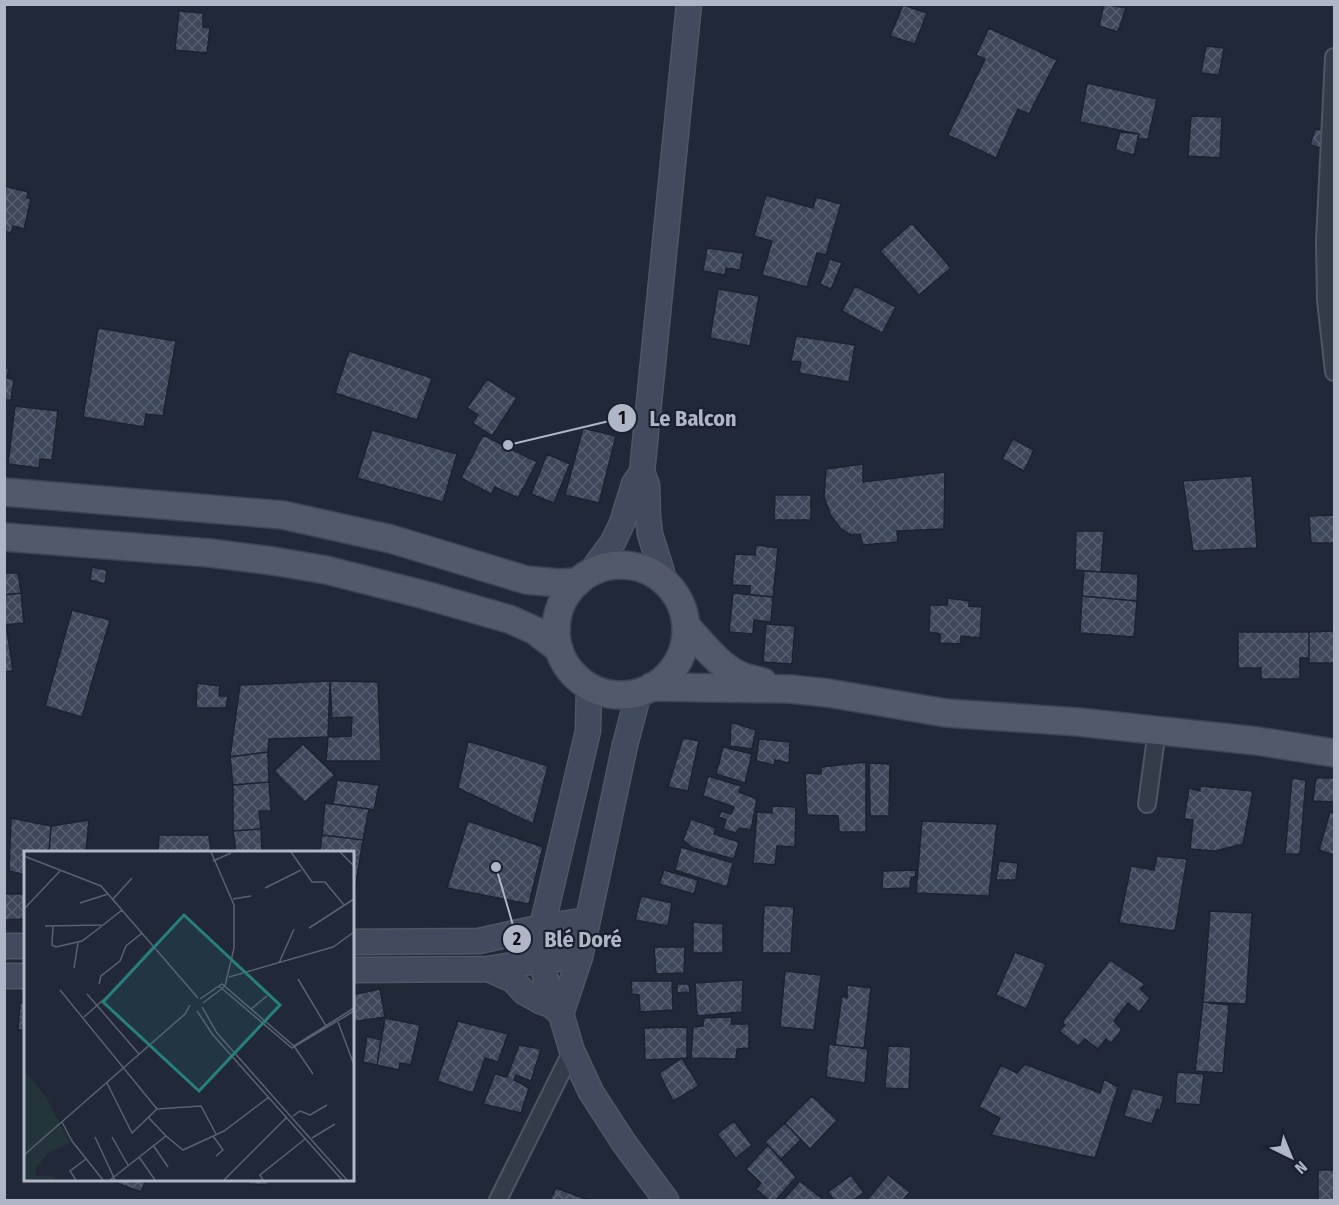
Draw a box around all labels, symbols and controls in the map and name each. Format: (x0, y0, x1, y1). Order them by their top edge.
callout: Le Balcon (607, 398, 748, 438)
text: Le Balcon (650, 405, 736, 432)
text: 1 (618, 407, 626, 429)
inset map (24, 851, 354, 1181)
callout: Blé Doré (502, 919, 633, 959)
text: Blé Doré (544, 926, 622, 953)
text: 2 (512, 928, 521, 950)
north arrow (1261, 1127, 1321, 1187)
text: N (1291, 1157, 1311, 1178)

